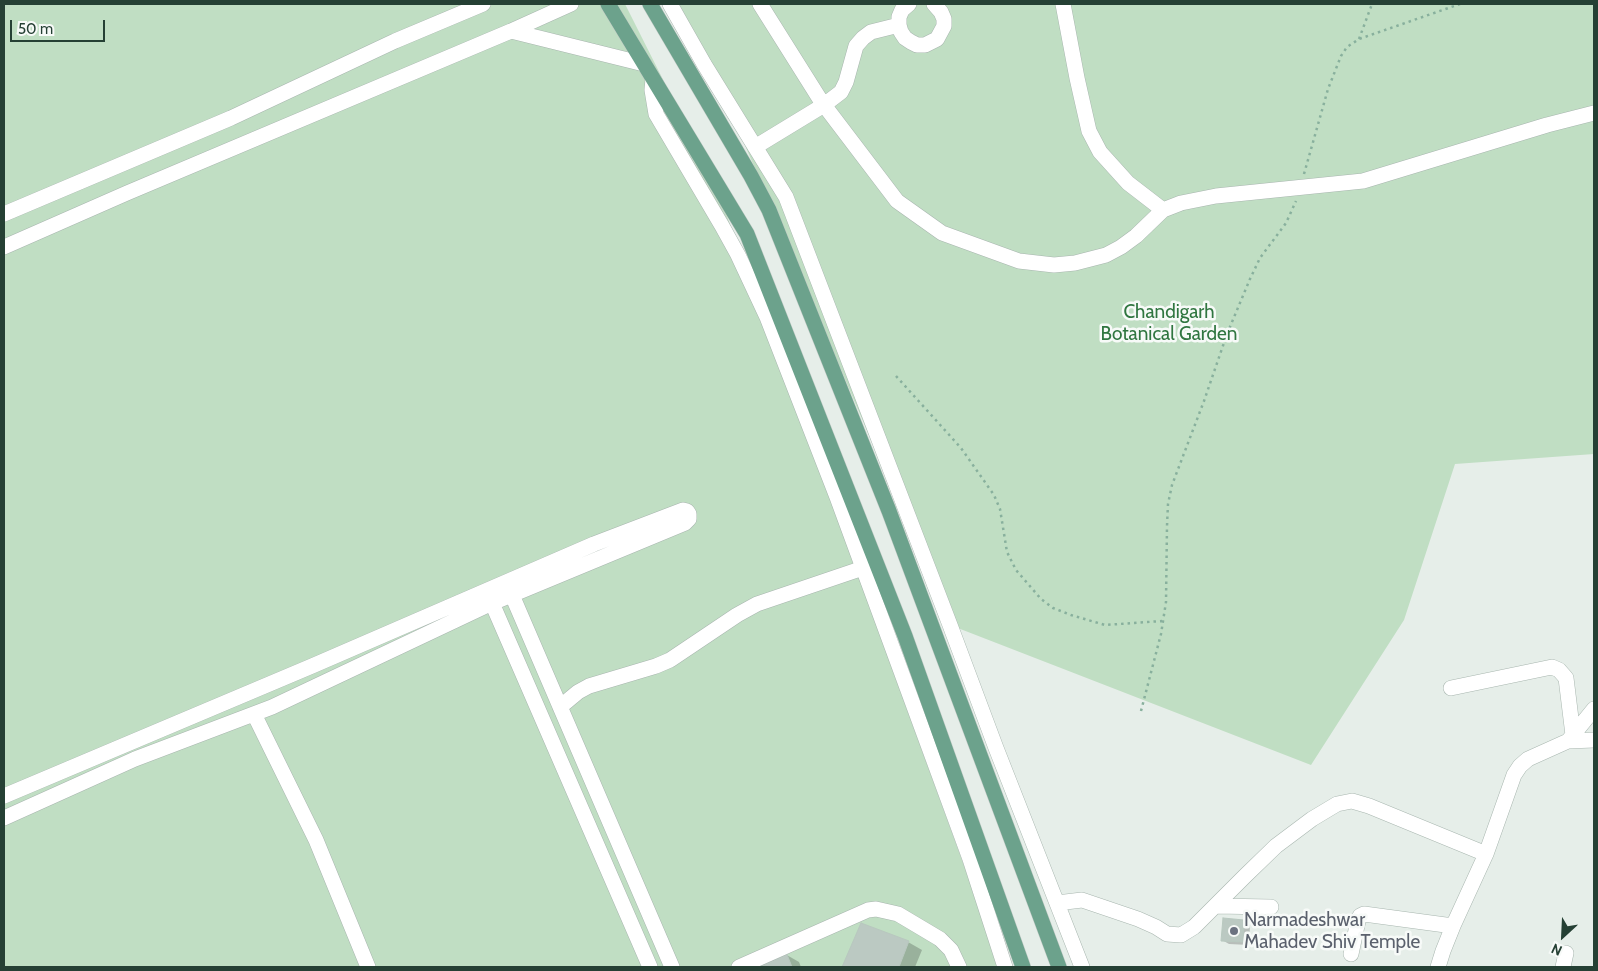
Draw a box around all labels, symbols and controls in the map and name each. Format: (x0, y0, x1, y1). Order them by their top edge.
scale bar (12, 10, 108, 42)
text: 50 m (18, 20, 53, 38)
park label: Chandigarh Botanical Garden (1101, 301, 1237, 345)
place label: Narmadeshwar Mahadev Shiv Temple (1244, 909, 1420, 953)
north arrow (1538, 911, 1588, 961)
marker: Narmadeshwar Mahadev Shiv Temple (1228, 925, 1240, 937)
text: N (1548, 939, 1565, 960)

